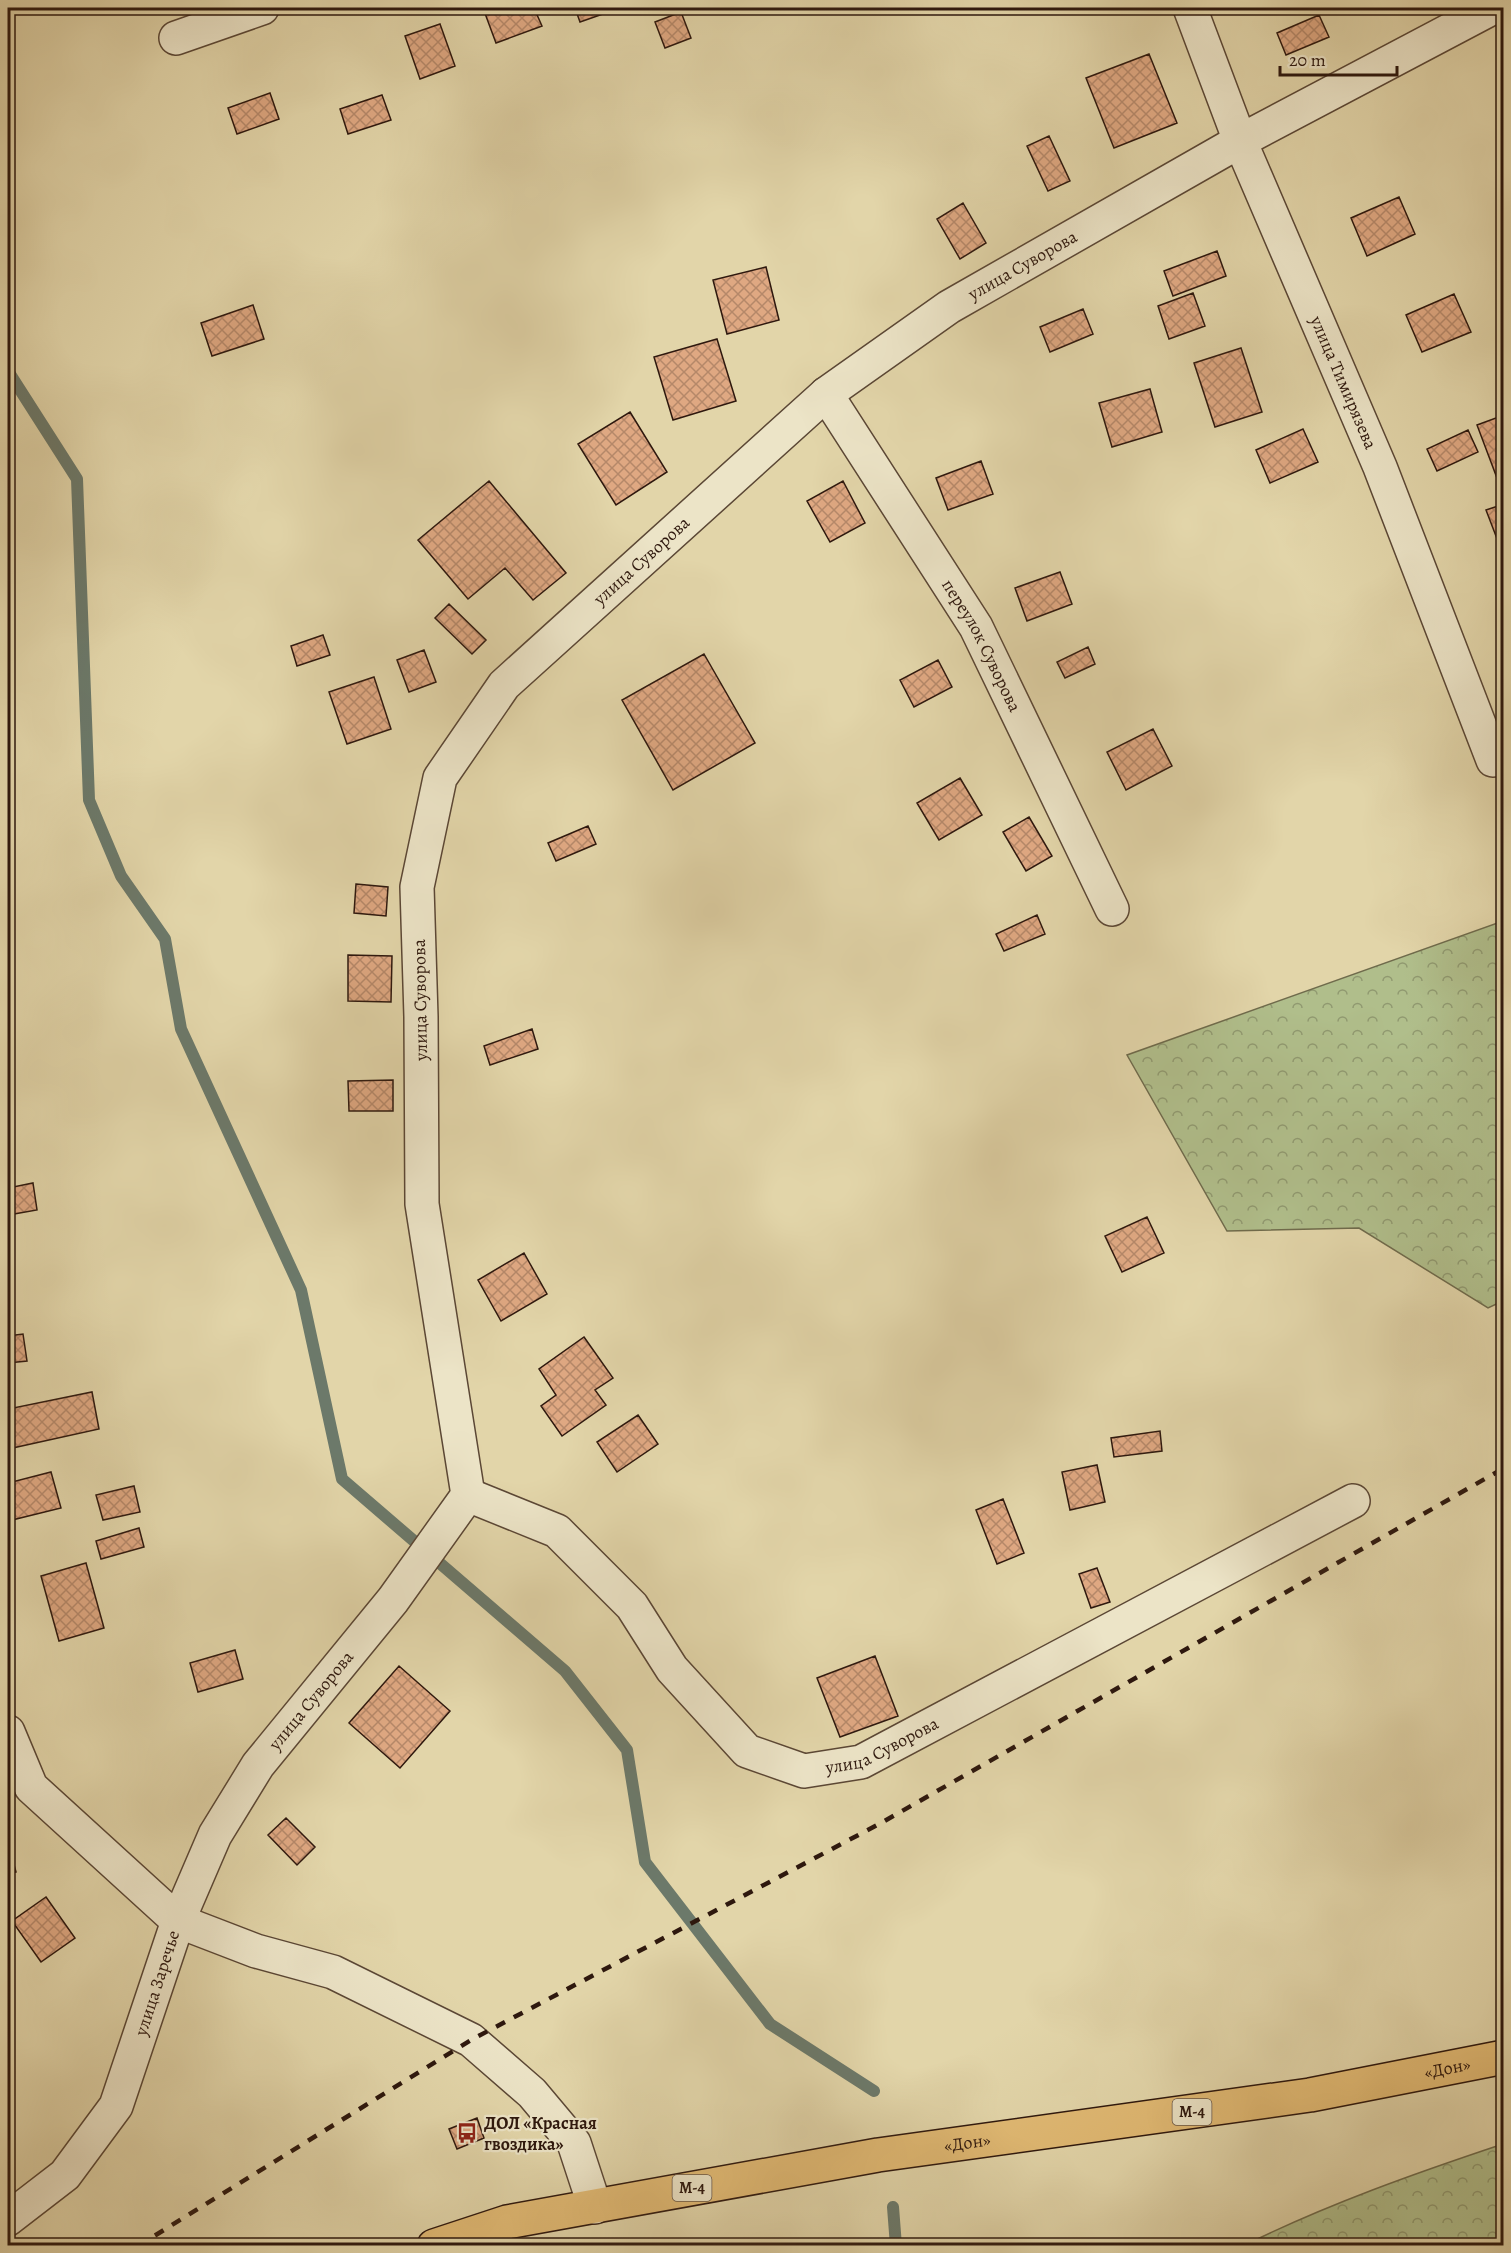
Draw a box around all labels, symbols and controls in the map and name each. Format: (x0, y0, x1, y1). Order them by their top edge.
scale bar (1280, 39, 1397, 77)
text: 20 m (1289, 48, 1326, 72)
street label: улица Суворова (963, 224, 1082, 306)
street label: улица Тимирязева (1304, 311, 1383, 454)
street label: улица Суворова (587, 510, 695, 611)
street label: переулок Суворова (936, 574, 1027, 716)
street label: улица Суворова (407, 938, 433, 1062)
street label: улица Суворова (262, 1645, 359, 1756)
street label: улица Суворова (823, 1711, 943, 1780)
street label: улица Заречье (128, 1927, 185, 2040)
street label: «Дон» (1422, 2052, 1473, 2084)
road number: М-4 (1172, 2099, 1212, 2125)
place label: ДОЛ «Красная гвоздика» (484, 2111, 597, 2156)
bus stop icon: ДОЛ «Красная гвоздика» (455, 2121, 479, 2145)
street label: «Дон» (943, 2127, 992, 2158)
road number: М-4 (672, 2175, 712, 2201)

